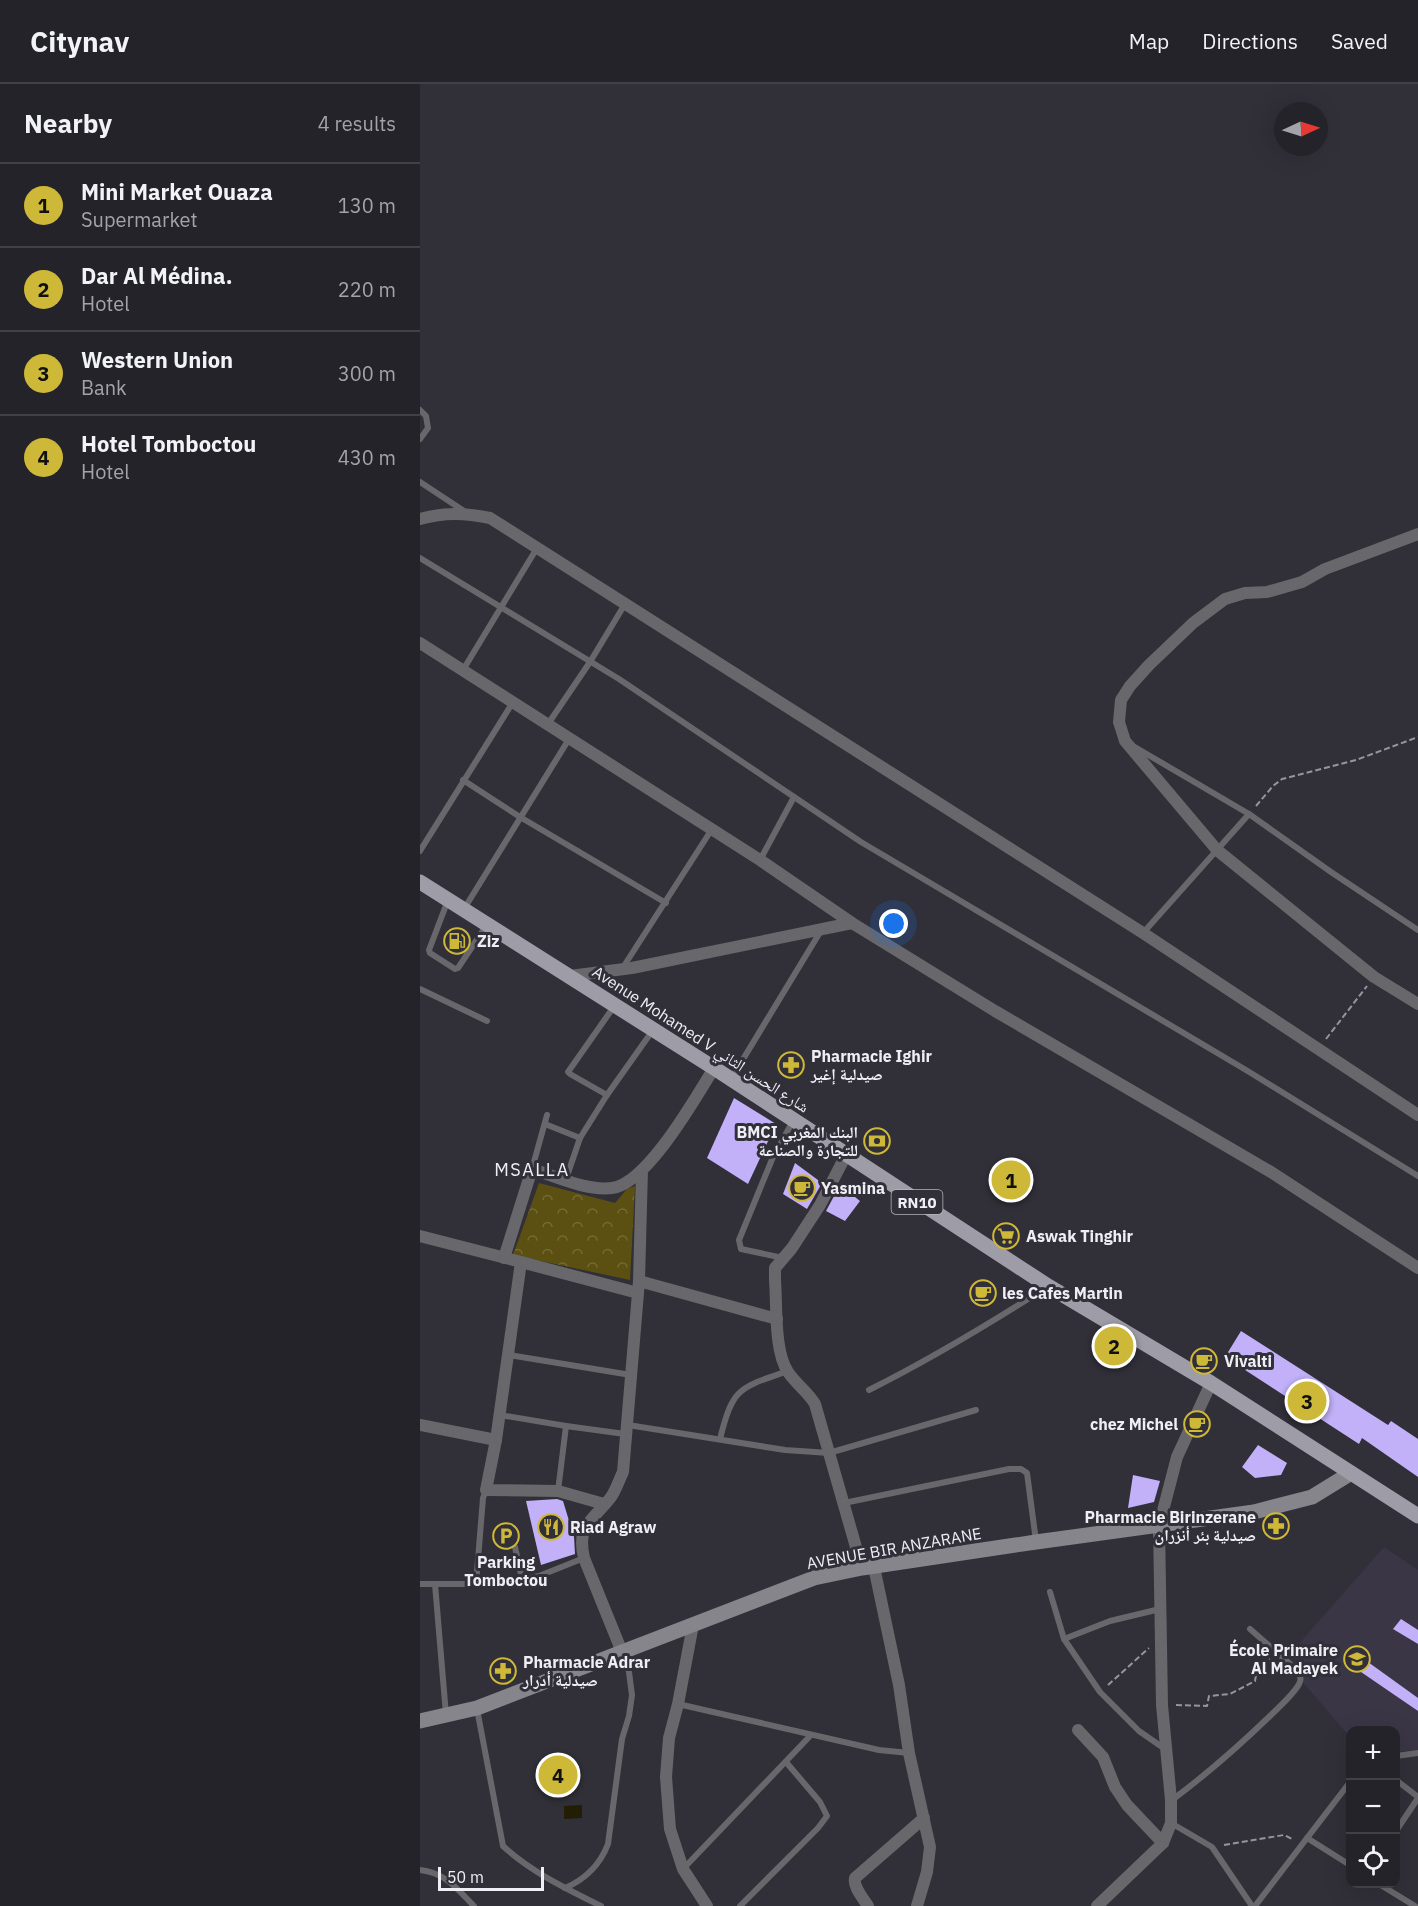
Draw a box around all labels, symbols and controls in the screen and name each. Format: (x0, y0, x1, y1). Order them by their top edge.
text: Citynav (30, 23, 129, 60)
text: Map (1129, 27, 1169, 55)
text: Directions (1202, 27, 1298, 55)
text: Saved (1331, 27, 1388, 55)
north arrow (1274, 102, 1328, 156)
text: Nearby (24, 106, 112, 140)
text: 4 results (318, 110, 396, 137)
text: Mini Market Ouaza (81, 177, 273, 206)
text: 1 (38, 192, 50, 219)
text: 130 m (338, 192, 396, 219)
text: Supermarket (81, 206, 198, 233)
text: Dar Al Médina. (81, 261, 233, 290)
text: 2 (38, 276, 50, 303)
text: 220 m (338, 276, 396, 303)
text: Hotel (81, 290, 130, 317)
text: Western Union (81, 345, 233, 374)
text: 3 (38, 360, 50, 387)
text: 300 m (338, 360, 396, 387)
text: Bank (81, 374, 127, 401)
text: Hotel Tomboctou (81, 429, 256, 458)
text: 4 (38, 444, 50, 471)
text: 430 m (338, 444, 396, 471)
text: Hotel (81, 458, 130, 485)
your location (879, 909, 908, 938)
fuel station icon: Ziz (442, 926, 472, 956)
place label: Ziz (477, 931, 500, 951)
street label: Avenue Mohamed V شارع الحسن الثاني (587, 961, 813, 1119)
place label: Pharmacie Ighir صيدلية إغير (810, 1046, 932, 1085)
pharmacy icon: Pharmacie Ighir صيدلية إغير (776, 1050, 806, 1080)
place label: BMCI البنك المغربي للتجارة والصناعة (737, 1122, 858, 1160)
bank icon: BMCI البنك المغربي للتجارة والصناعة (862, 1126, 892, 1156)
district label: MSALLA (494, 1158, 570, 1181)
pin: 1 (992, 1158, 1030, 1202)
cafe icon: Yasmina (787, 1173, 817, 1203)
place label: Yasmina (821, 1178, 885, 1198)
road number: RN10 (892, 1190, 942, 1214)
supermarket icon: Aswak Tinghir (991, 1221, 1021, 1251)
place label: Aswak Tinghir (1026, 1226, 1134, 1246)
cafe icon: les Cafes Martin (968, 1278, 998, 1308)
place label: les Cafes Martin (1002, 1283, 1123, 1303)
pin: 2 (1094, 1324, 1134, 1368)
cafe icon: Vivalti (1189, 1346, 1219, 1376)
place label: Vivalti (1224, 1351, 1272, 1371)
pin: 3 (1288, 1378, 1326, 1424)
cafe icon: chez Michel (1182, 1409, 1212, 1439)
place label: chez Michel (1090, 1414, 1178, 1434)
place label: Pharmacie Birinzerane صيدلية بئر أنزران (1085, 1507, 1256, 1545)
pharmacy icon: Pharmacie Birinzerane صيدلية بئر أنزران (1261, 1511, 1291, 1541)
restaurant icon: Riad Agraw (536, 1512, 566, 1542)
place label: Riad Agraw (570, 1517, 657, 1537)
parking icon: Parking Tomboctou (491, 1521, 521, 1551)
street label: AVENUE BIR ANZARANE (805, 1523, 983, 1573)
place label: Parking Tomboctou (464, 1552, 548, 1590)
place label: École Primaire Al Madayek (1229, 1639, 1339, 1678)
school or university icon: École Primaire Al Madayek (1342, 1644, 1372, 1674)
place label: Pharmacie Adrar صيدلية أدرار (522, 1652, 651, 1690)
pharmacy icon: Pharmacie Adrar صيدلية أدرار (488, 1656, 518, 1686)
map controls (1346, 1726, 1400, 1888)
button: + (1346, 1726, 1400, 1780)
pin: 4 (538, 1752, 578, 1798)
button: − (1346, 1780, 1400, 1834)
button: locate (1346, 1834, 1400, 1888)
scale bar (438, 1864, 544, 1892)
text: 50 m (447, 1867, 484, 1887)

